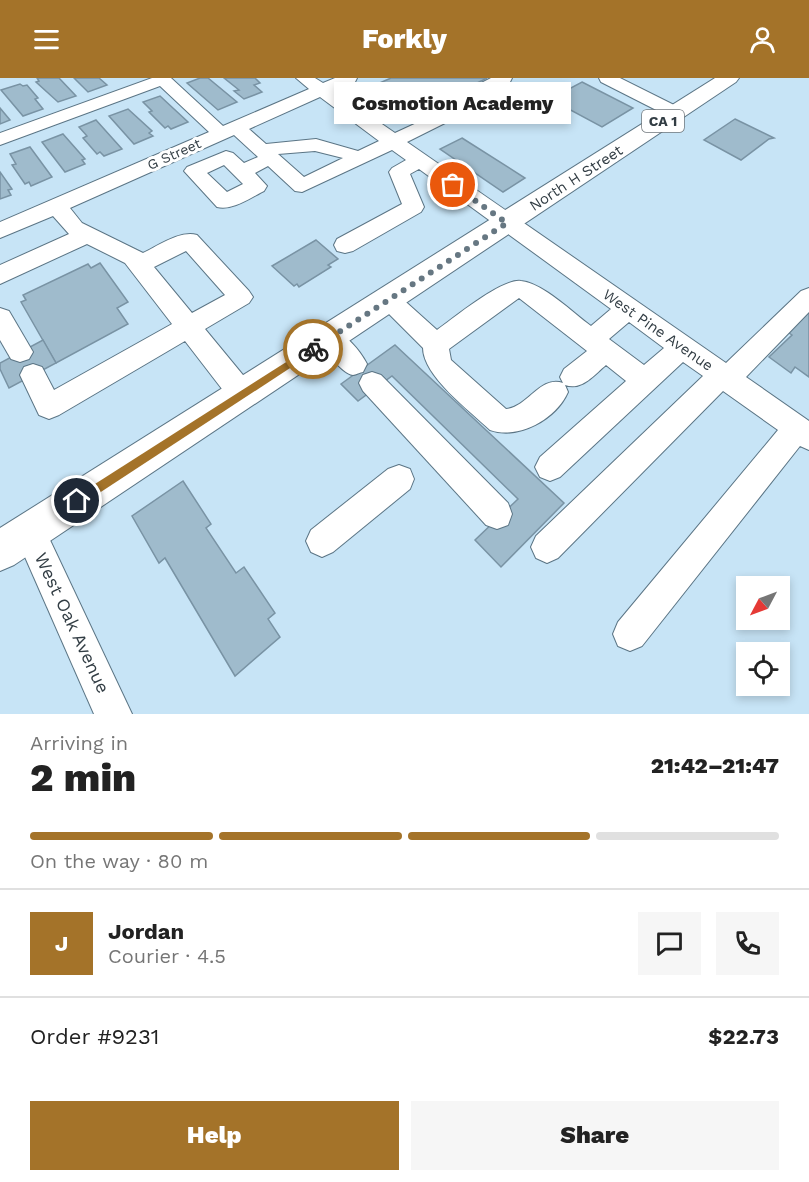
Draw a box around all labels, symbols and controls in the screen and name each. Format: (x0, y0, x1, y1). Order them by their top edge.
icon: menu (30, 23, 63, 56)
text: Forkly (362, 23, 447, 55)
icon: person (746, 23, 779, 56)
callout: Cosmotion Academy (334, 83, 572, 125)
text: Cosmotion Academy (352, 91, 553, 115)
road number: CA 1 (642, 110, 684, 132)
street label: G Street (145, 135, 203, 173)
street label: North H Street (526, 141, 627, 215)
pin (427, 159, 478, 210)
icon: bag (436, 168, 469, 201)
street label: West Pine Avenue (599, 285, 717, 375)
courier (283, 319, 343, 379)
icon: bike (297, 333, 330, 366)
pin (51, 475, 102, 526)
icon: home (60, 484, 93, 517)
street label: West Oak Avenue (31, 549, 114, 696)
north arrow (736, 576, 790, 630)
map controls (736, 576, 790, 696)
button: locate (736, 642, 790, 696)
text: Arriving in (30, 731, 128, 755)
text: 21:42–21:47 (651, 753, 779, 778)
text: 2 min (30, 755, 136, 800)
text: On the way · 80 m (30, 849, 208, 873)
button: chat (638, 912, 701, 975)
button: phone (716, 912, 779, 975)
text: Jordan (108, 919, 184, 944)
text: J (55, 931, 68, 956)
text: Courier · 4.5 (108, 944, 226, 968)
text: Order #9231 (30, 1024, 159, 1049)
text: $22.73 (708, 1024, 779, 1049)
button: Help (30, 1101, 399, 1170)
button: Share (411, 1101, 779, 1170)

